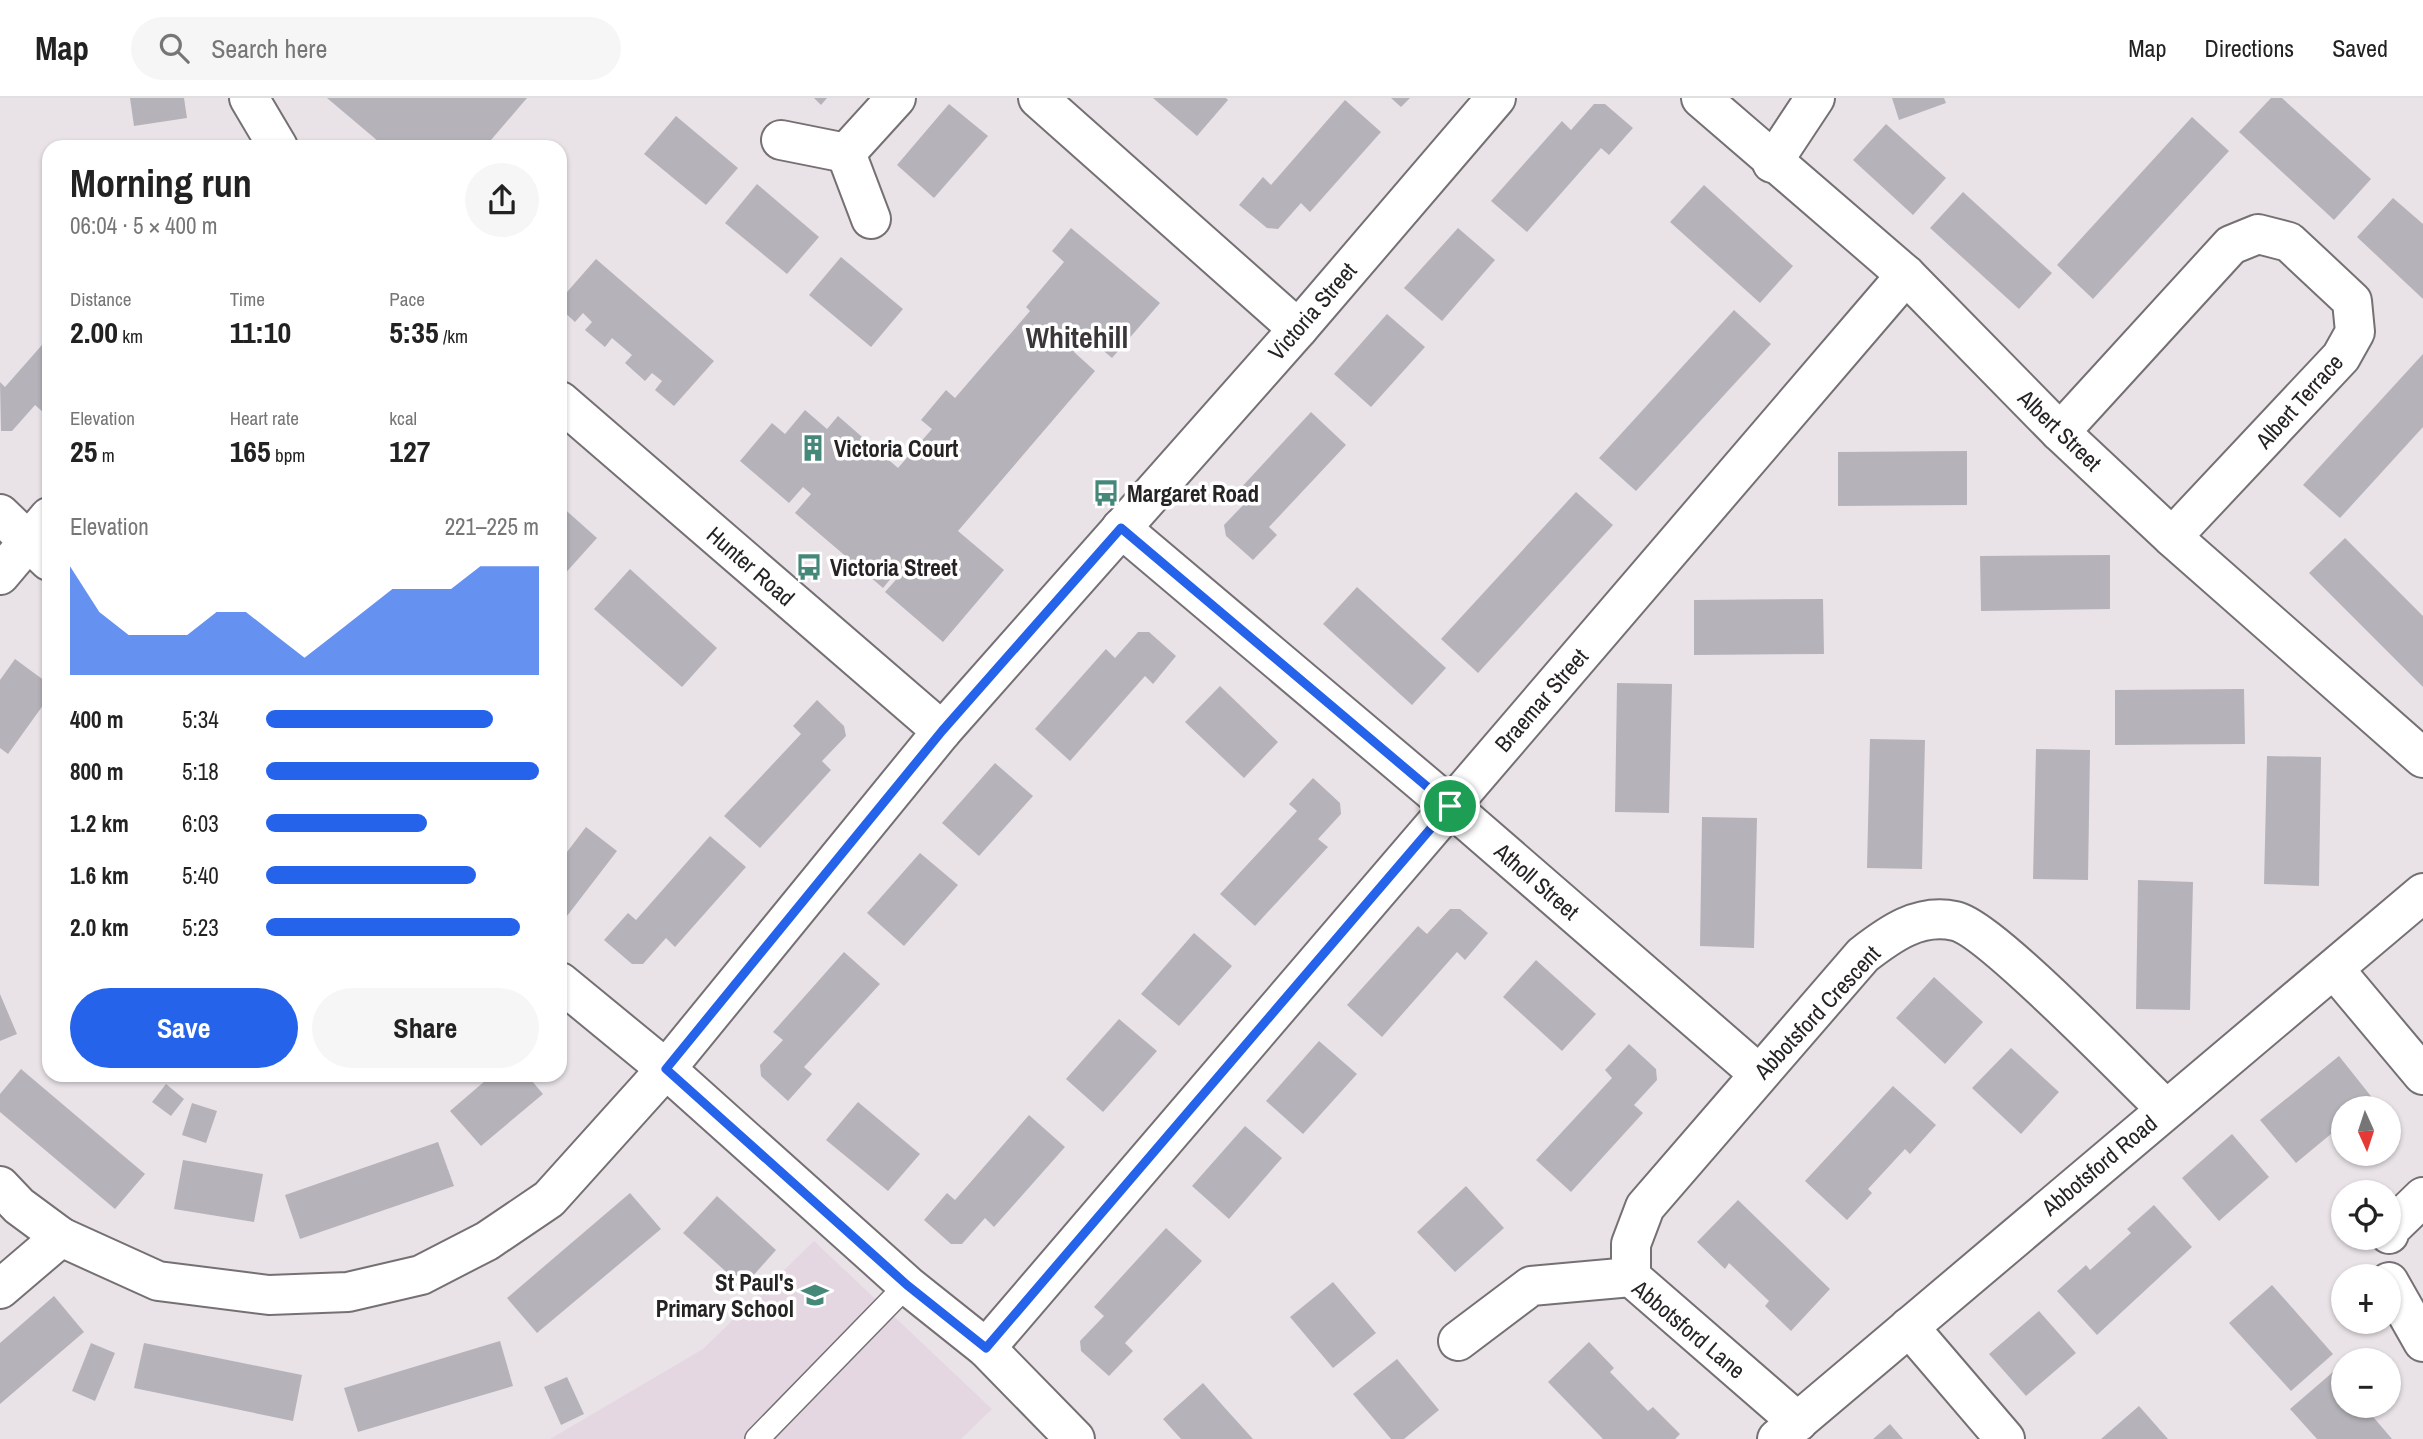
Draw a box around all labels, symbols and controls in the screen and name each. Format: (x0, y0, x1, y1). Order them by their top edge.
search box (131, 17, 621, 80)
text: Map (35, 26, 89, 70)
icon: search (155, 29, 193, 67)
text: Search here (211, 31, 327, 66)
text: Map (2128, 32, 2166, 64)
text: Directions (2204, 32, 2294, 64)
text: Saved (2332, 32, 2388, 64)
text: Morning run (70, 158, 252, 209)
button: share (465, 163, 539, 237)
text: 06:04 · 5 × 400 m (70, 210, 217, 241)
street label: Victoria Street (1261, 255, 1363, 367)
text: Distance (70, 286, 131, 312)
text: Time (230, 286, 265, 312)
text: Pace (389, 286, 425, 312)
text: 2.00 (70, 312, 118, 352)
text: 11:10 (230, 312, 291, 352)
text: 5:35 (389, 312, 439, 352)
district label: Whitehill (1026, 317, 1128, 357)
text: km (118, 323, 143, 349)
text: /km (439, 323, 468, 349)
street label: Albert Terrace (2248, 347, 2350, 456)
street label: Albert Street (2011, 382, 2108, 478)
text: Elevation (70, 405, 135, 431)
text: Heart rate (230, 405, 299, 431)
text: kcal (389, 405, 417, 431)
text: 25 (70, 431, 97, 471)
text: 165 (230, 431, 271, 471)
text: 127 (389, 431, 430, 471)
building icon: Victoria Court (798, 433, 828, 463)
place label: Victoria Court (834, 433, 958, 464)
text: m (97, 442, 115, 468)
text: bpm (271, 442, 305, 468)
bus stop icon: Margaret Road (1091, 478, 1121, 508)
place label: Margaret Road (1127, 478, 1259, 509)
text: Elevation (70, 511, 149, 542)
text: 221–225 m (445, 511, 539, 542)
street label: Hunter Road (700, 519, 802, 613)
bus stop icon: Victoria Street (794, 552, 824, 582)
place label: Victoria Street (830, 552, 958, 583)
street label: Braemar Street (1487, 642, 1595, 758)
text: 400 m (70, 704, 123, 735)
text: 5:34 (182, 704, 219, 735)
text: 800 m (70, 756, 123, 787)
text: 5:18 (182, 756, 219, 787)
pin (1420, 776, 1480, 836)
icon: arrive (1431, 787, 1469, 825)
text: 1.2 km (70, 808, 129, 839)
text: 6:03 (182, 808, 219, 839)
street label: Atholl Street (1487, 835, 1586, 926)
text: 1.6 km (70, 860, 129, 891)
text: 5:40 (182, 860, 219, 891)
text: 2.0 km (70, 912, 129, 943)
text: 5:23 (182, 912, 219, 943)
street label: Abbotsford Crescent (1746, 939, 1887, 1086)
button: Save (70, 988, 298, 1068)
button: Share (312, 988, 539, 1068)
north arrow (2331, 1096, 2401, 1166)
map controls (2331, 1096, 2401, 1418)
street label: Abbotsford Road (2034, 1108, 2163, 1223)
button: locate (2331, 1180, 2401, 1250)
button: + (2331, 1264, 2401, 1334)
place label: St Paul's Primary School (656, 1267, 794, 1324)
street label: Abbotsford Lane (1625, 1272, 1752, 1385)
school or university icon: St Paul's Primary School (800, 1280, 830, 1310)
button: − (2331, 1348, 2401, 1418)

